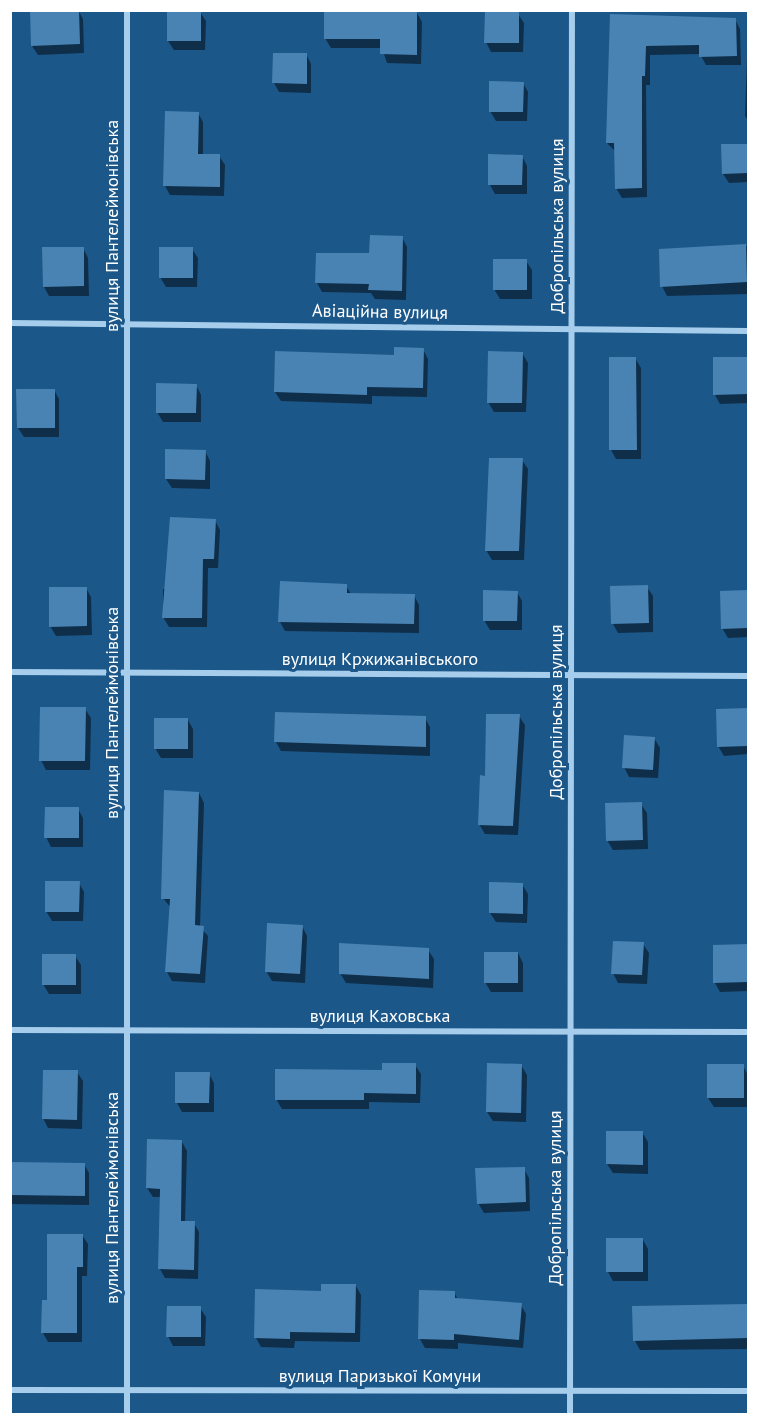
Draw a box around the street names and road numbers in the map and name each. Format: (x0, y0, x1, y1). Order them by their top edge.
street label: вулиця Пантелеймонівська (101, 120, 123, 332)
street label: Добропільська вулиця (546, 138, 568, 314)
street label: Авіаційна вулиця (312, 300, 448, 324)
street label: вулиця Пантелеймонівська (101, 607, 123, 819)
street label: Добропільська вулиця (545, 624, 567, 800)
street label: вулиця Кржижанівського (282, 648, 478, 670)
street label: вулиця Каховська (310, 1005, 450, 1027)
street label: вулиця Пантелеймонівська (101, 1092, 123, 1304)
street label: Добропільська вулиця (544, 1110, 566, 1286)
street label: вулиця Паризької Комуни (279, 1365, 481, 1387)

